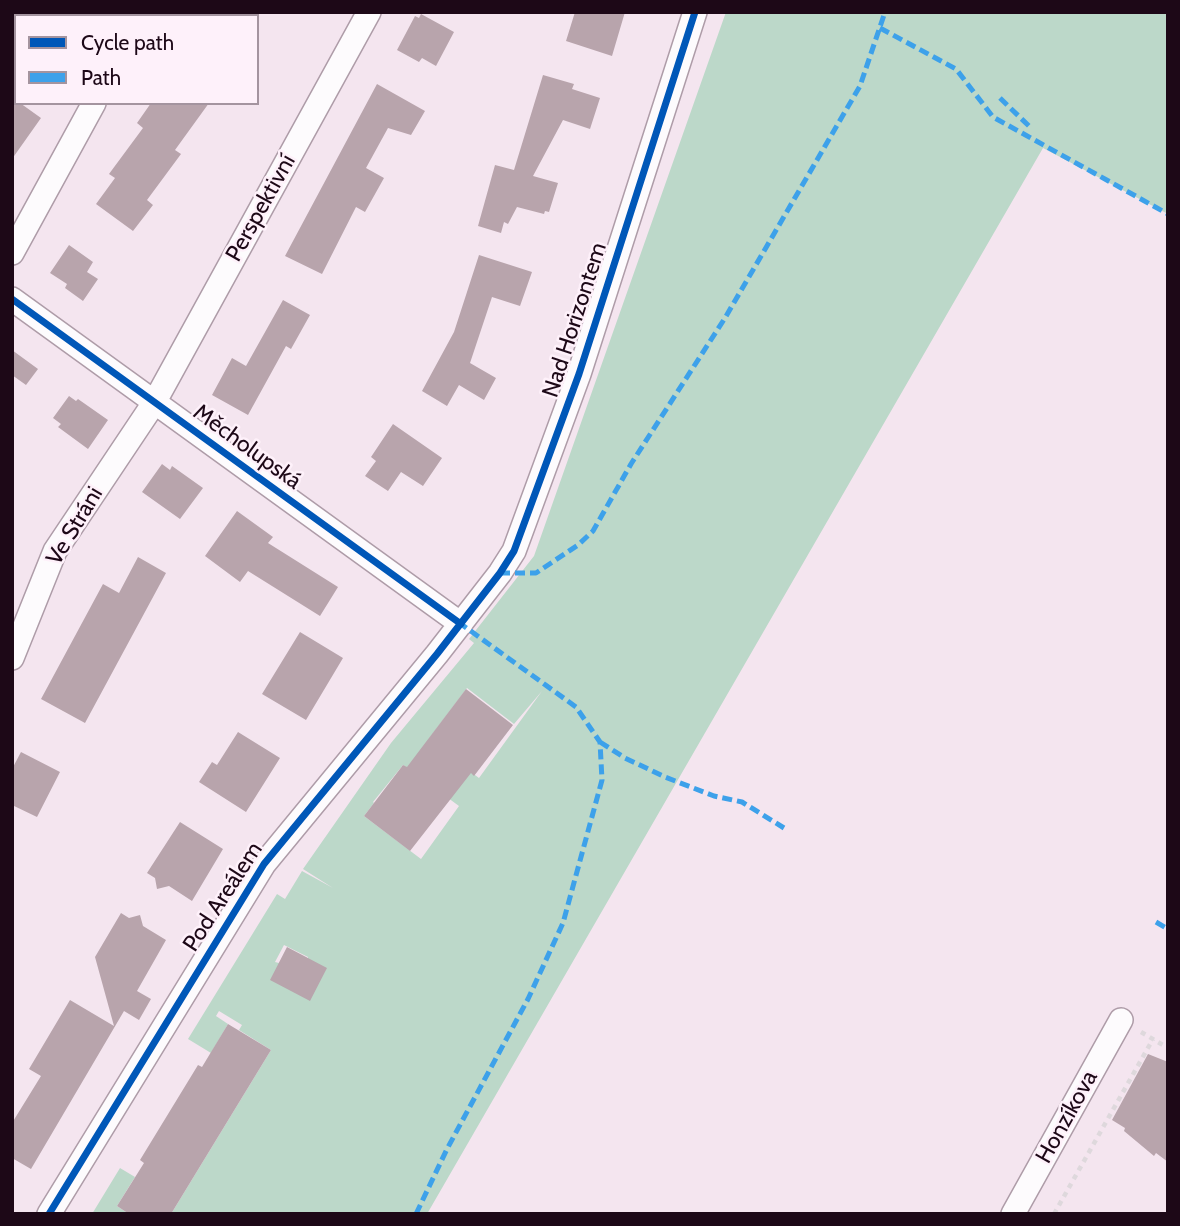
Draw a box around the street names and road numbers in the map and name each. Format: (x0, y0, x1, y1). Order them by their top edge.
street label: Perspektivní (220, 150, 302, 266)
street label: Nad Horizontem (537, 239, 613, 401)
street label: Měcholupská (187, 398, 307, 496)
street label: Ve Stráni (41, 482, 109, 570)
street label: Pod Areálem (177, 837, 269, 957)
street label: Honzíkova (1030, 1066, 1104, 1168)

